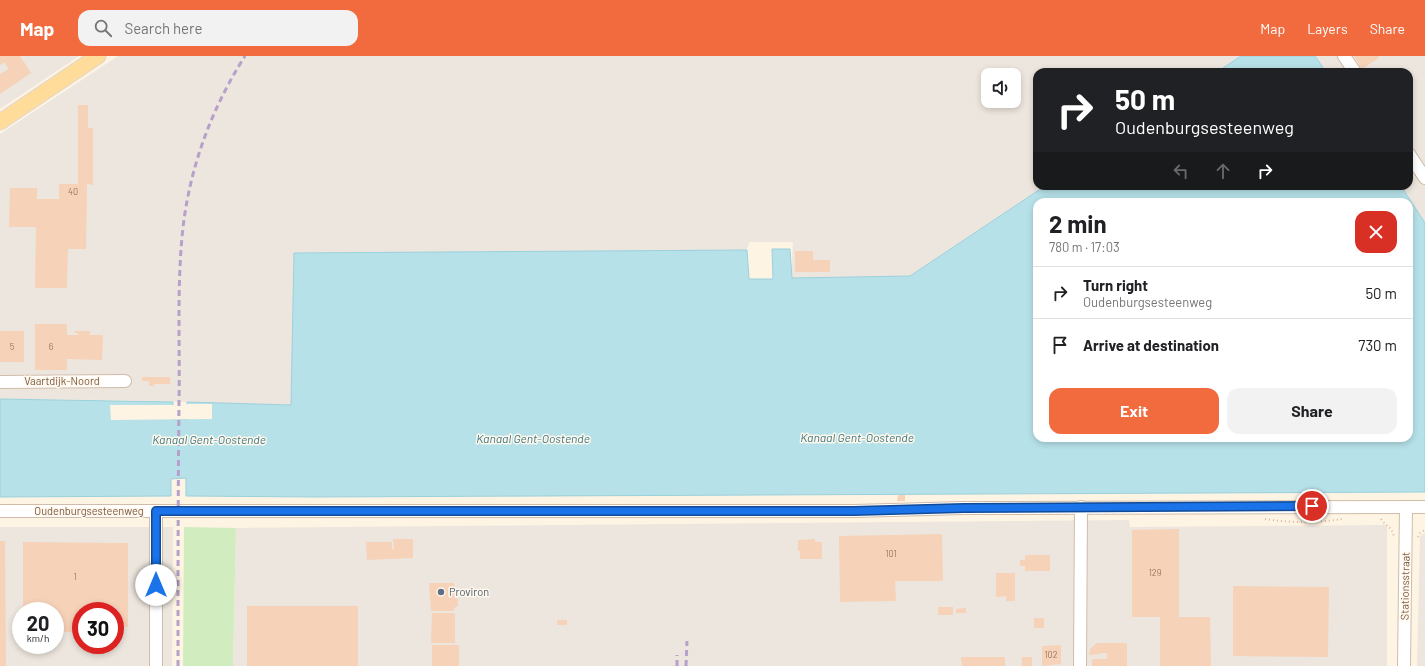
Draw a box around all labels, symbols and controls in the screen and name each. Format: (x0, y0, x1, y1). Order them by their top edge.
search box (78, 10, 358, 46)
text: Map (20, 17, 54, 40)
icon: search (92, 17, 114, 39)
text: Search here (124, 19, 202, 37)
text: Map (1260, 20, 1285, 37)
text: Layers (1307, 20, 1348, 37)
text: Share (1370, 20, 1405, 37)
map controls (981, 68, 1021, 108)
button: sound (981, 68, 1021, 108)
text: 50 m (1115, 82, 1175, 116)
icon: right (1049, 84, 1101, 136)
text: Oudenburgsesteenweg (1115, 116, 1294, 138)
icon: left (1170, 160, 1192, 182)
icon: ahead (1212, 160, 1234, 182)
icon: right (1254, 160, 1276, 182)
house number: 40 (68, 186, 78, 197)
text: 2 min (1049, 209, 1107, 238)
button: close (1355, 211, 1397, 253)
text: 780 m · 17:03 (1049, 239, 1120, 255)
text: Turn right (1083, 276, 1148, 294)
icon: right (1049, 282, 1071, 304)
text: 50 m (1365, 284, 1397, 302)
text: Oudenburgsesteenweg (1083, 294, 1212, 310)
icon: arrive (1049, 334, 1071, 356)
text: Arrive at destination (1083, 336, 1219, 354)
text: 730 m (1358, 336, 1397, 354)
house number: 5 (10, 341, 15, 352)
house number: 6 (49, 341, 54, 352)
street label: Vaartdijk-Noord (24, 374, 100, 387)
button: Exit (1049, 388, 1219, 434)
button: Share (1227, 388, 1397, 434)
water label: Kanaal Gent-Oostende (800, 430, 914, 444)
water label: Kanaal Gent-Oostende (476, 431, 590, 445)
water label: Kanaal Gent-Oostende (152, 432, 266, 446)
pin (1295, 489, 1329, 523)
icon: arrive (1301, 495, 1323, 517)
street label: Oudenburgsesteenweg (34, 504, 144, 517)
house number: 101 (885, 548, 897, 559)
street label: Stationsstraat (1397, 552, 1412, 620)
position arrow (135, 564, 177, 606)
house number: 129 (1149, 567, 1162, 578)
house number: 1 (73, 571, 77, 582)
place label: Proviron (449, 585, 489, 598)
marker: Proviron (436, 587, 446, 597)
speed limit sign: 30 (72, 602, 124, 654)
text: 20 (27, 611, 49, 635)
text: km/h (27, 632, 49, 644)
house number: 102 (1044, 649, 1058, 660)

